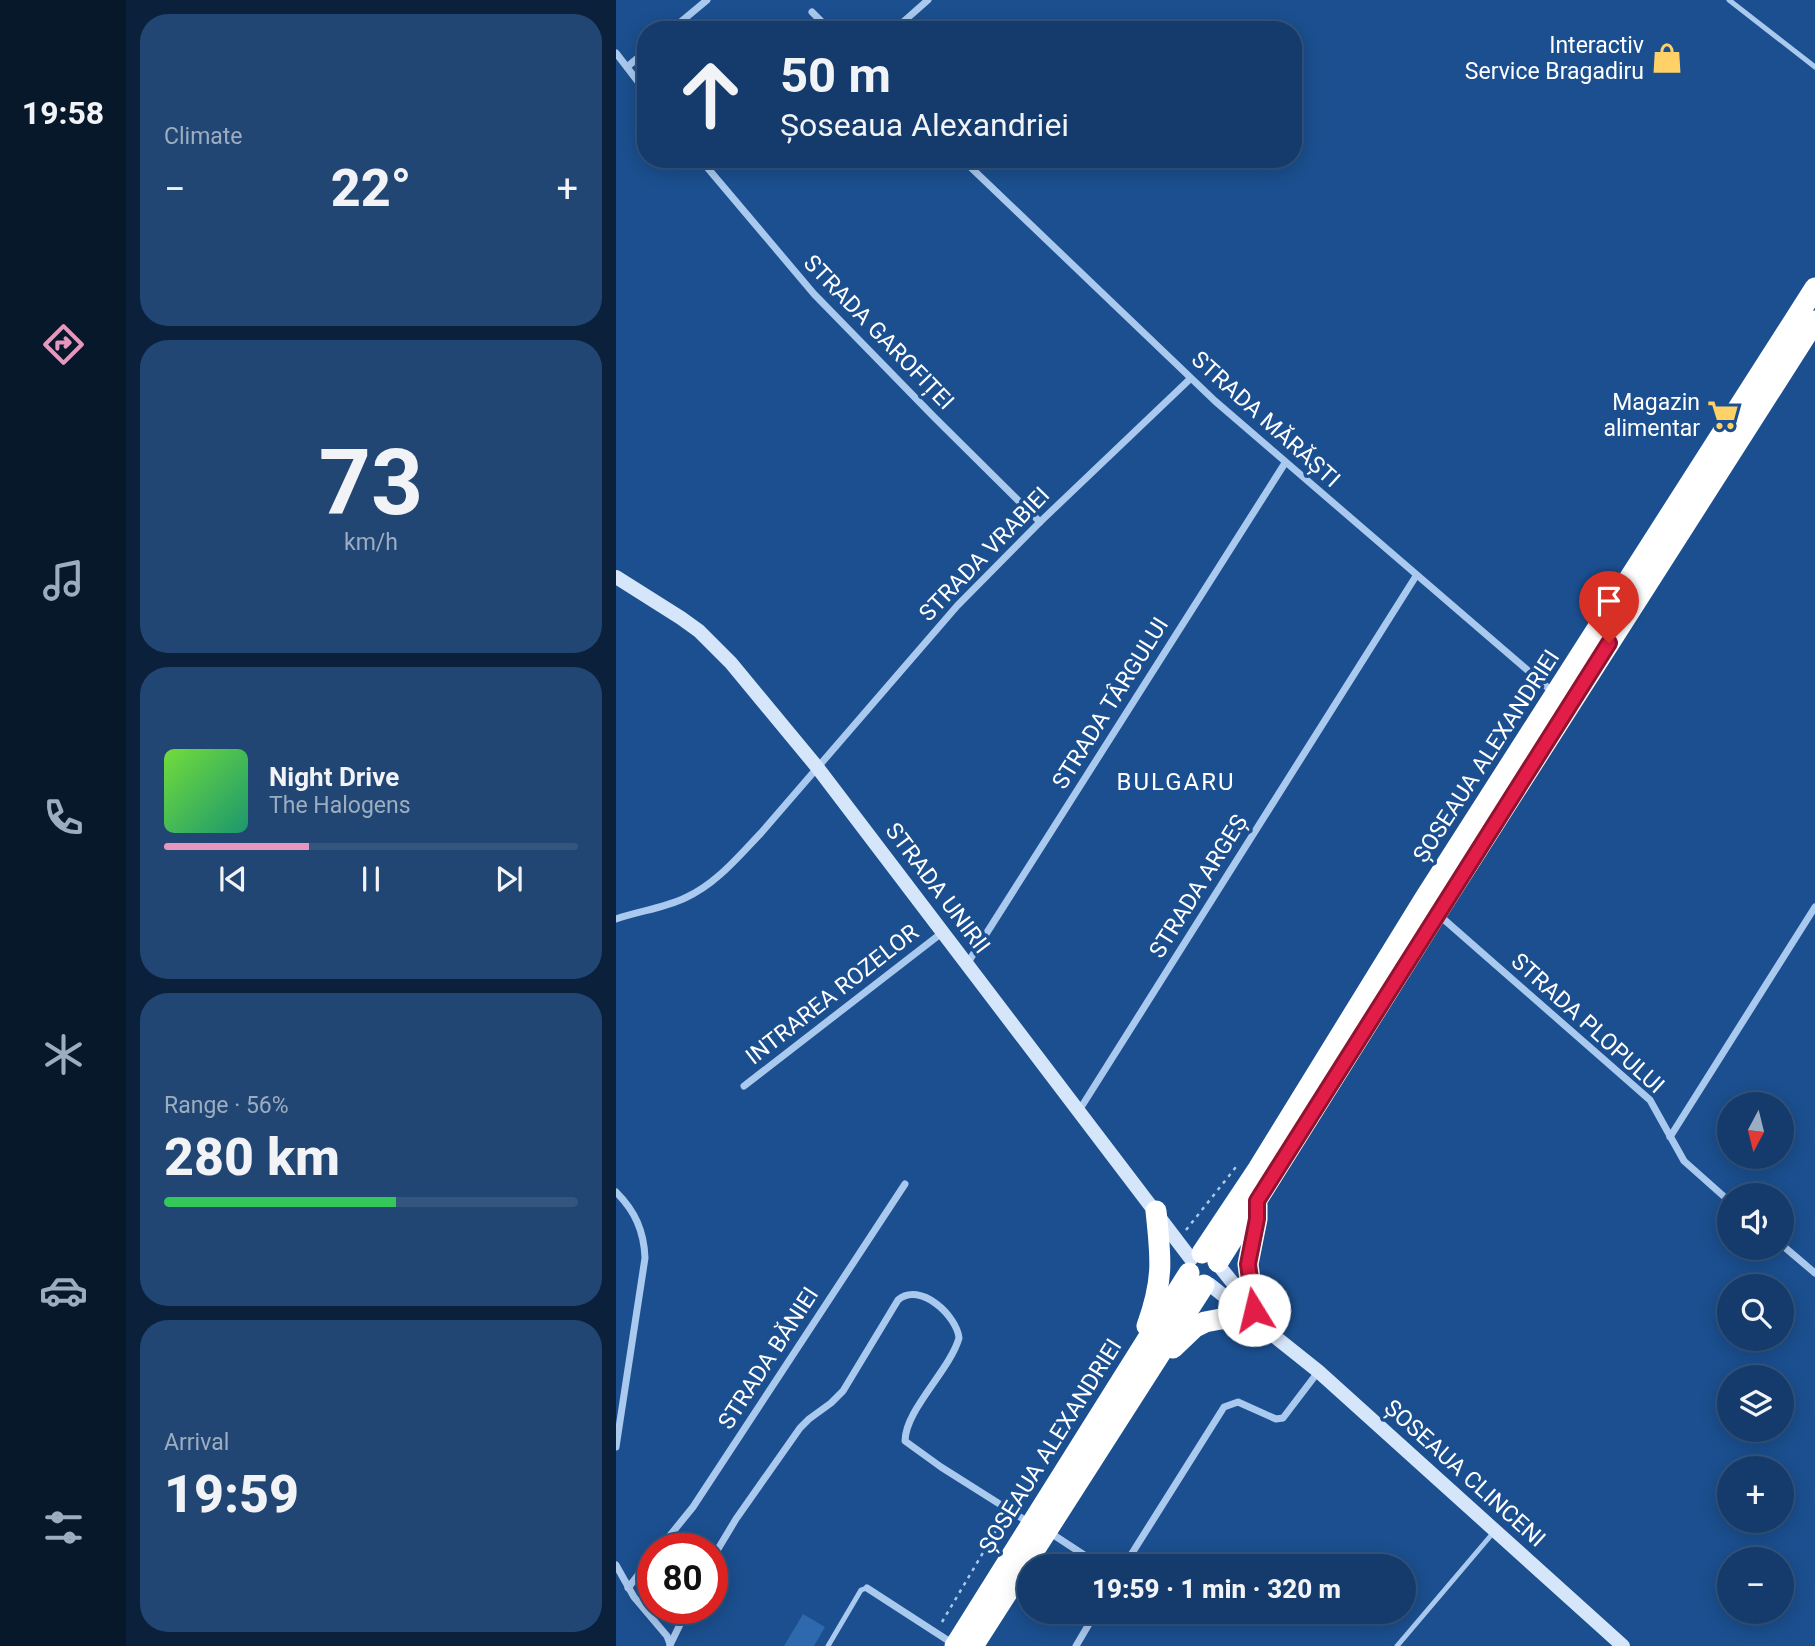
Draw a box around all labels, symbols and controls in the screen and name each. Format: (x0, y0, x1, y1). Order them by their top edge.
place label: Interactiv Service Bragadiru (1465, 32, 1644, 85)
shop icon: Interactiv Service Bragadiru (1650, 41, 1684, 75)
text: 50 m (780, 47, 891, 104)
icon: ahead (665, 49, 756, 140)
text: 19:58 (22, 94, 104, 132)
text: Șoseaua Alexandriei (780, 106, 1069, 144)
text: Climate (164, 123, 243, 150)
text: 22° (331, 158, 411, 219)
text: − (164, 167, 186, 211)
text: + (556, 167, 578, 211)
street label: STRADA GAROFIȚEI (797, 249, 959, 416)
icon: directions (39, 320, 88, 369)
street label: STRADA MĂRĂȘTI (1186, 345, 1346, 493)
place label: Magazin alimentar (1603, 389, 1700, 442)
supermarket icon: Magazin alimentar (1706, 398, 1740, 432)
text: 73 (319, 430, 423, 536)
street label: STRADA VRABIEI (914, 482, 1055, 627)
text: km/h (344, 529, 398, 556)
icon: music (39, 556, 88, 605)
pin (1579, 571, 1639, 643)
icon: arrive (1590, 582, 1628, 620)
street label: STRADA TÂRGULUI (1046, 612, 1174, 794)
street label: ȘOSEAUA ALEXANDRIEI (1408, 645, 1565, 867)
text: Night Drive (269, 762, 399, 792)
district label: BULGARU (1116, 768, 1236, 796)
text: The Halogens (269, 792, 411, 819)
icon: phone (39, 793, 88, 842)
street label: STRADA ARGEȘ (1144, 810, 1253, 963)
street label: STRADA UNIRII (880, 818, 995, 959)
icon: previous (214, 860, 252, 898)
icon: pause (352, 860, 390, 898)
icon: next (490, 860, 528, 898)
street label: INTRAREA ROZELOR (741, 919, 924, 1070)
street label: STRADA PLOPULUI (1506, 948, 1670, 1099)
icon: climate (39, 1030, 88, 1079)
text: Range · 56% (164, 1092, 289, 1119)
north arrow (1717, 1092, 1794, 1169)
map controls (1717, 1092, 1794, 1624)
text: 280 km (164, 1127, 340, 1188)
button: sound (1717, 1183, 1794, 1260)
icon: car (39, 1266, 88, 1315)
position arrow (1217, 1273, 1291, 1347)
button: search (1717, 1274, 1794, 1351)
street label: STRADA BĂNIEI (712, 1282, 824, 1434)
street label: ȘOSEAUA ALEXANDRIEI (973, 1334, 1127, 1558)
button: layers (1717, 1365, 1794, 1442)
street label: ȘOSEAUA CLINCENI (1379, 1394, 1551, 1553)
text: Arrival (164, 1429, 229, 1456)
button: + (1717, 1456, 1794, 1533)
text: 19:59 (164, 1464, 299, 1525)
icon: filters (39, 1503, 88, 1552)
speed limit sign: 80 (637, 1533, 728, 1624)
button: − (1717, 1547, 1794, 1624)
text: 19:59 · 1 min · 320 m (1092, 1574, 1341, 1604)

